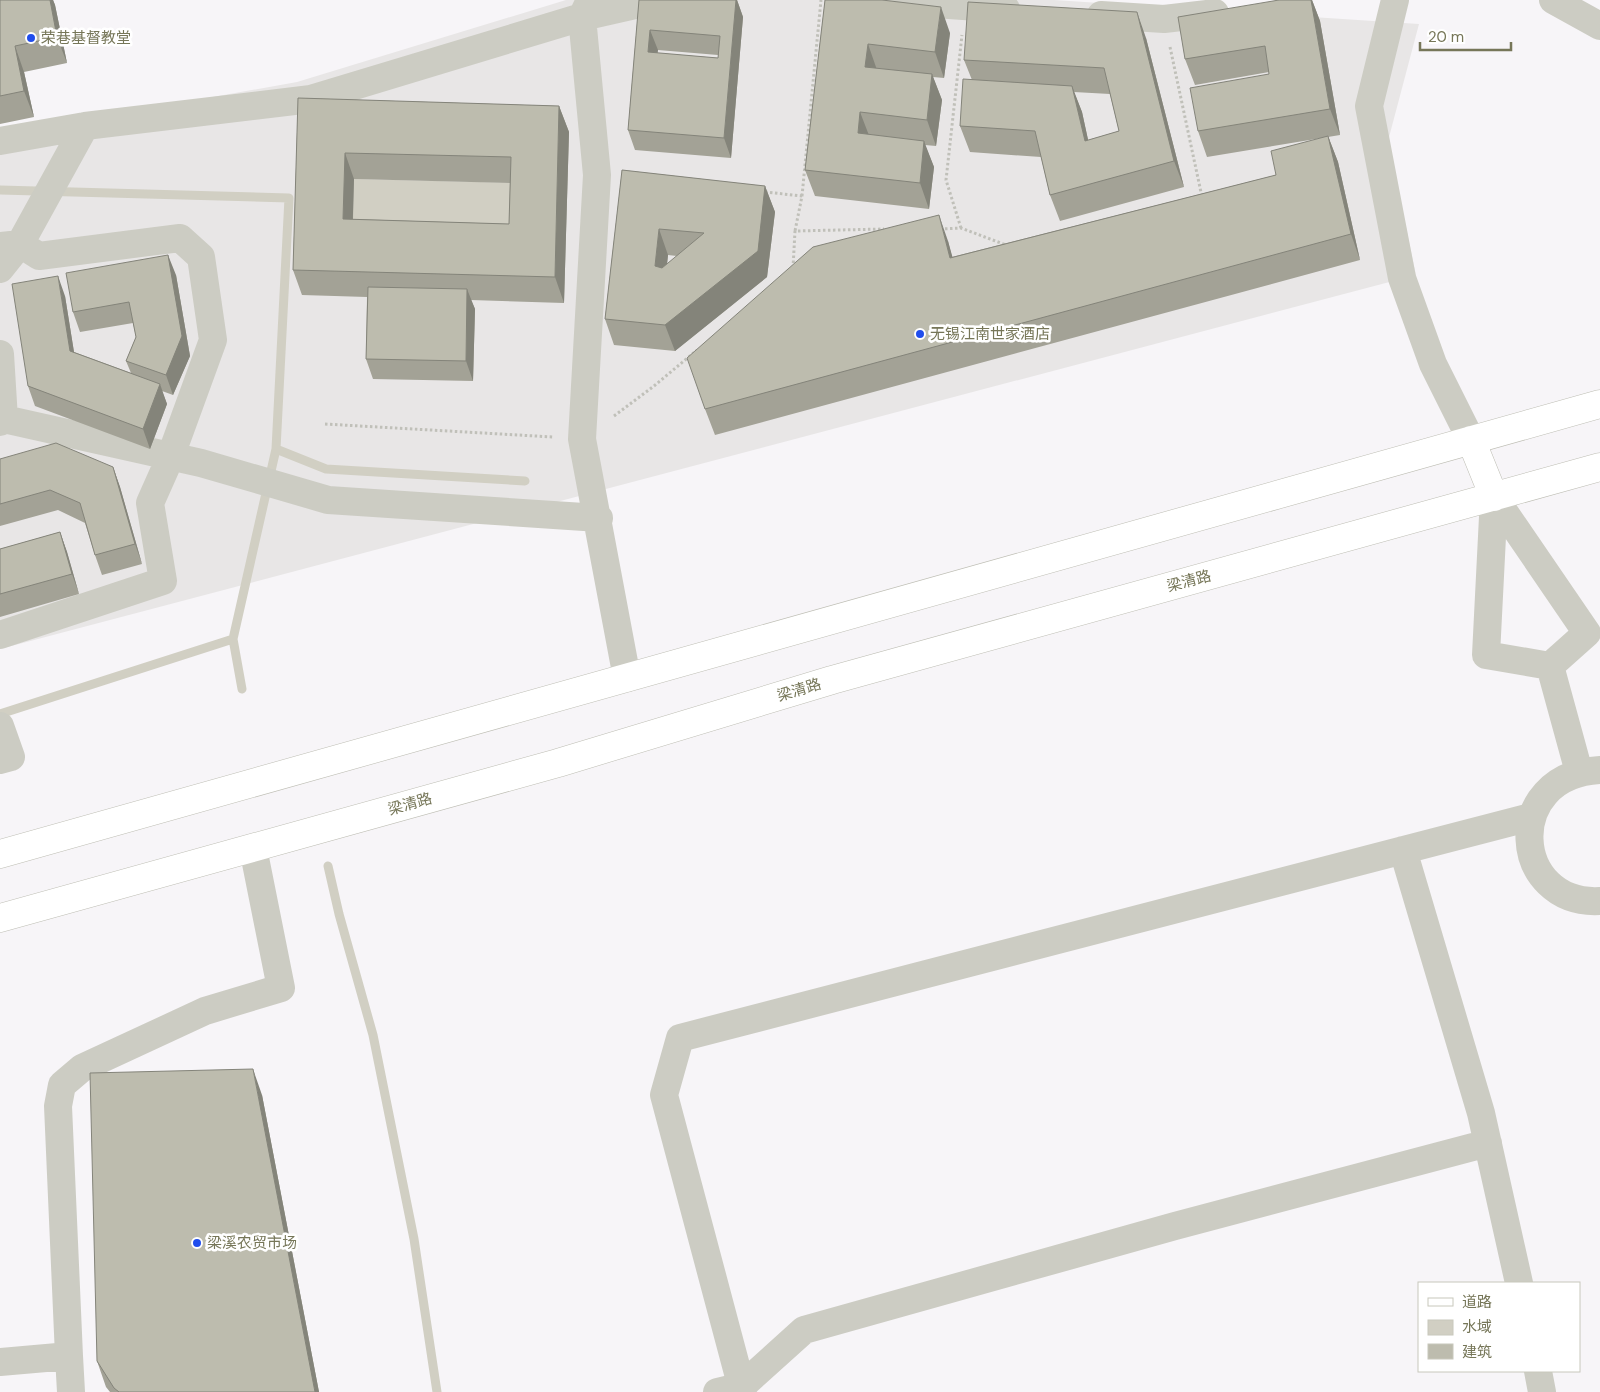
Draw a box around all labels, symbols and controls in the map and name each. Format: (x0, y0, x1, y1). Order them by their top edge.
scale bar (1420, 20, 1511, 52)
text: 20 m (1428, 27, 1464, 47)
place label: 荣巷基督教堂 (41, 28, 131, 48)
marker: 荣巷基督教堂 (25, 32, 37, 44)
place label: 无锡江南世家酒店 (930, 324, 1050, 344)
marker: 无锡江南世家酒店 (914, 328, 926, 340)
street label: 梁清路 (1165, 566, 1213, 596)
street label: 梁清路 (775, 674, 823, 706)
street label: 梁清路 (386, 788, 434, 820)
place label: 梁溪农贸市场 (207, 1233, 297, 1253)
marker: 梁溪农贸市场 (191, 1237, 203, 1249)
legend (1418, 1282, 1580, 1372)
text: 道路 (1462, 1292, 1492, 1312)
text: 水域 (1462, 1317, 1492, 1337)
text: 建筑 (1462, 1342, 1492, 1362)

